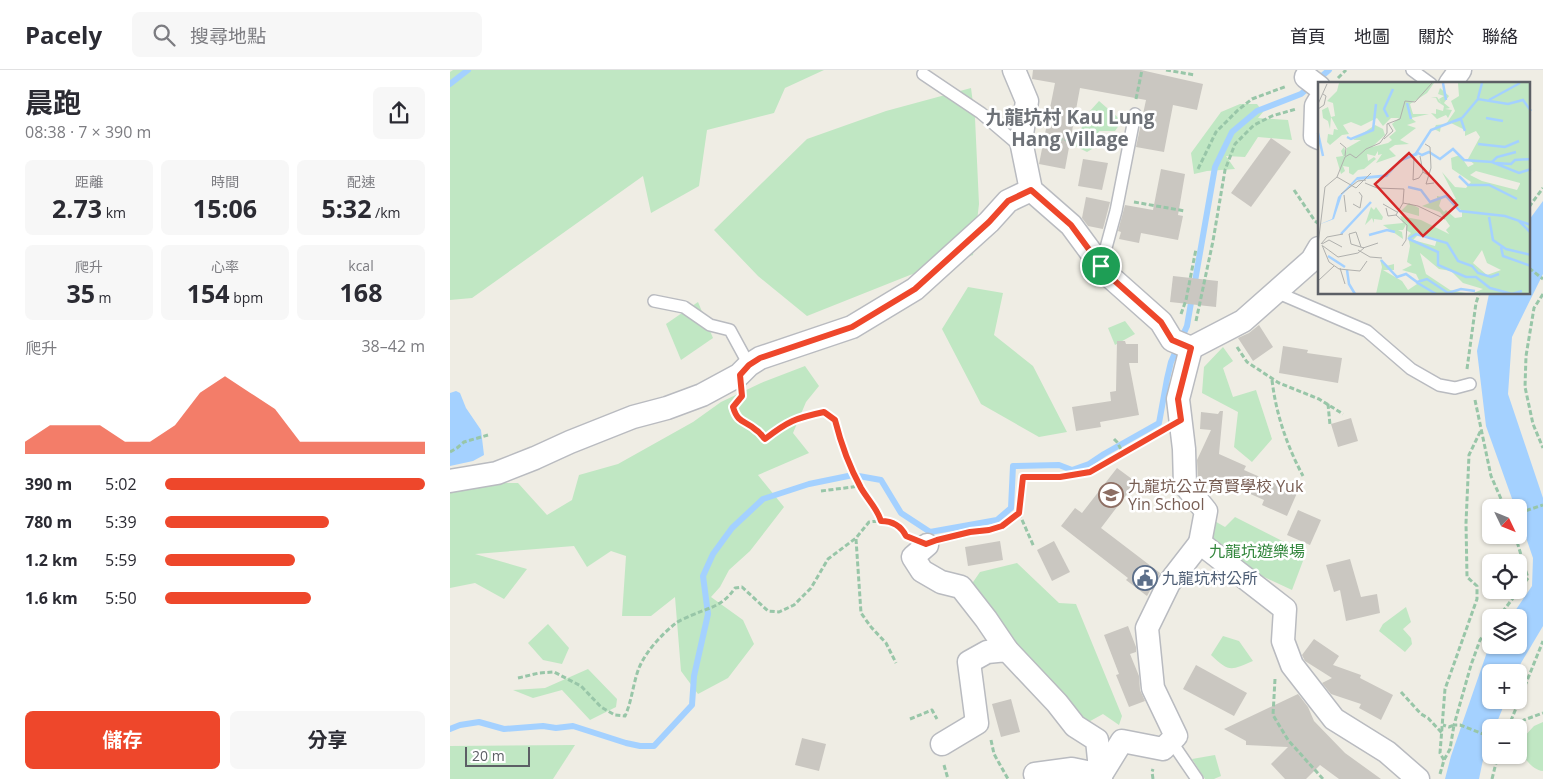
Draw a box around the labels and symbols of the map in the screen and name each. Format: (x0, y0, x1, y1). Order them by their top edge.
inset map (1318, 82, 1530, 295)
district label: 九龍坑村 Kau Lung Hang Village (986, 104, 1155, 152)
pin (1080, 245, 1122, 287)
place label: 九龍坑公立育賢學校 Yuk Yin School (1128, 475, 1304, 515)
school or university icon: 九龍坑公立育賢學校 Yuk Yin School (1098, 482, 1124, 508)
north arrow (1482, 499, 1528, 544)
park label: 九龍坑遊樂場 (1209, 540, 1305, 562)
public building icon: 九龍坑村公所 (1132, 565, 1158, 591)
place label: 九龍坑村公所 (1162, 567, 1258, 589)
scale bar (465, 744, 530, 767)

